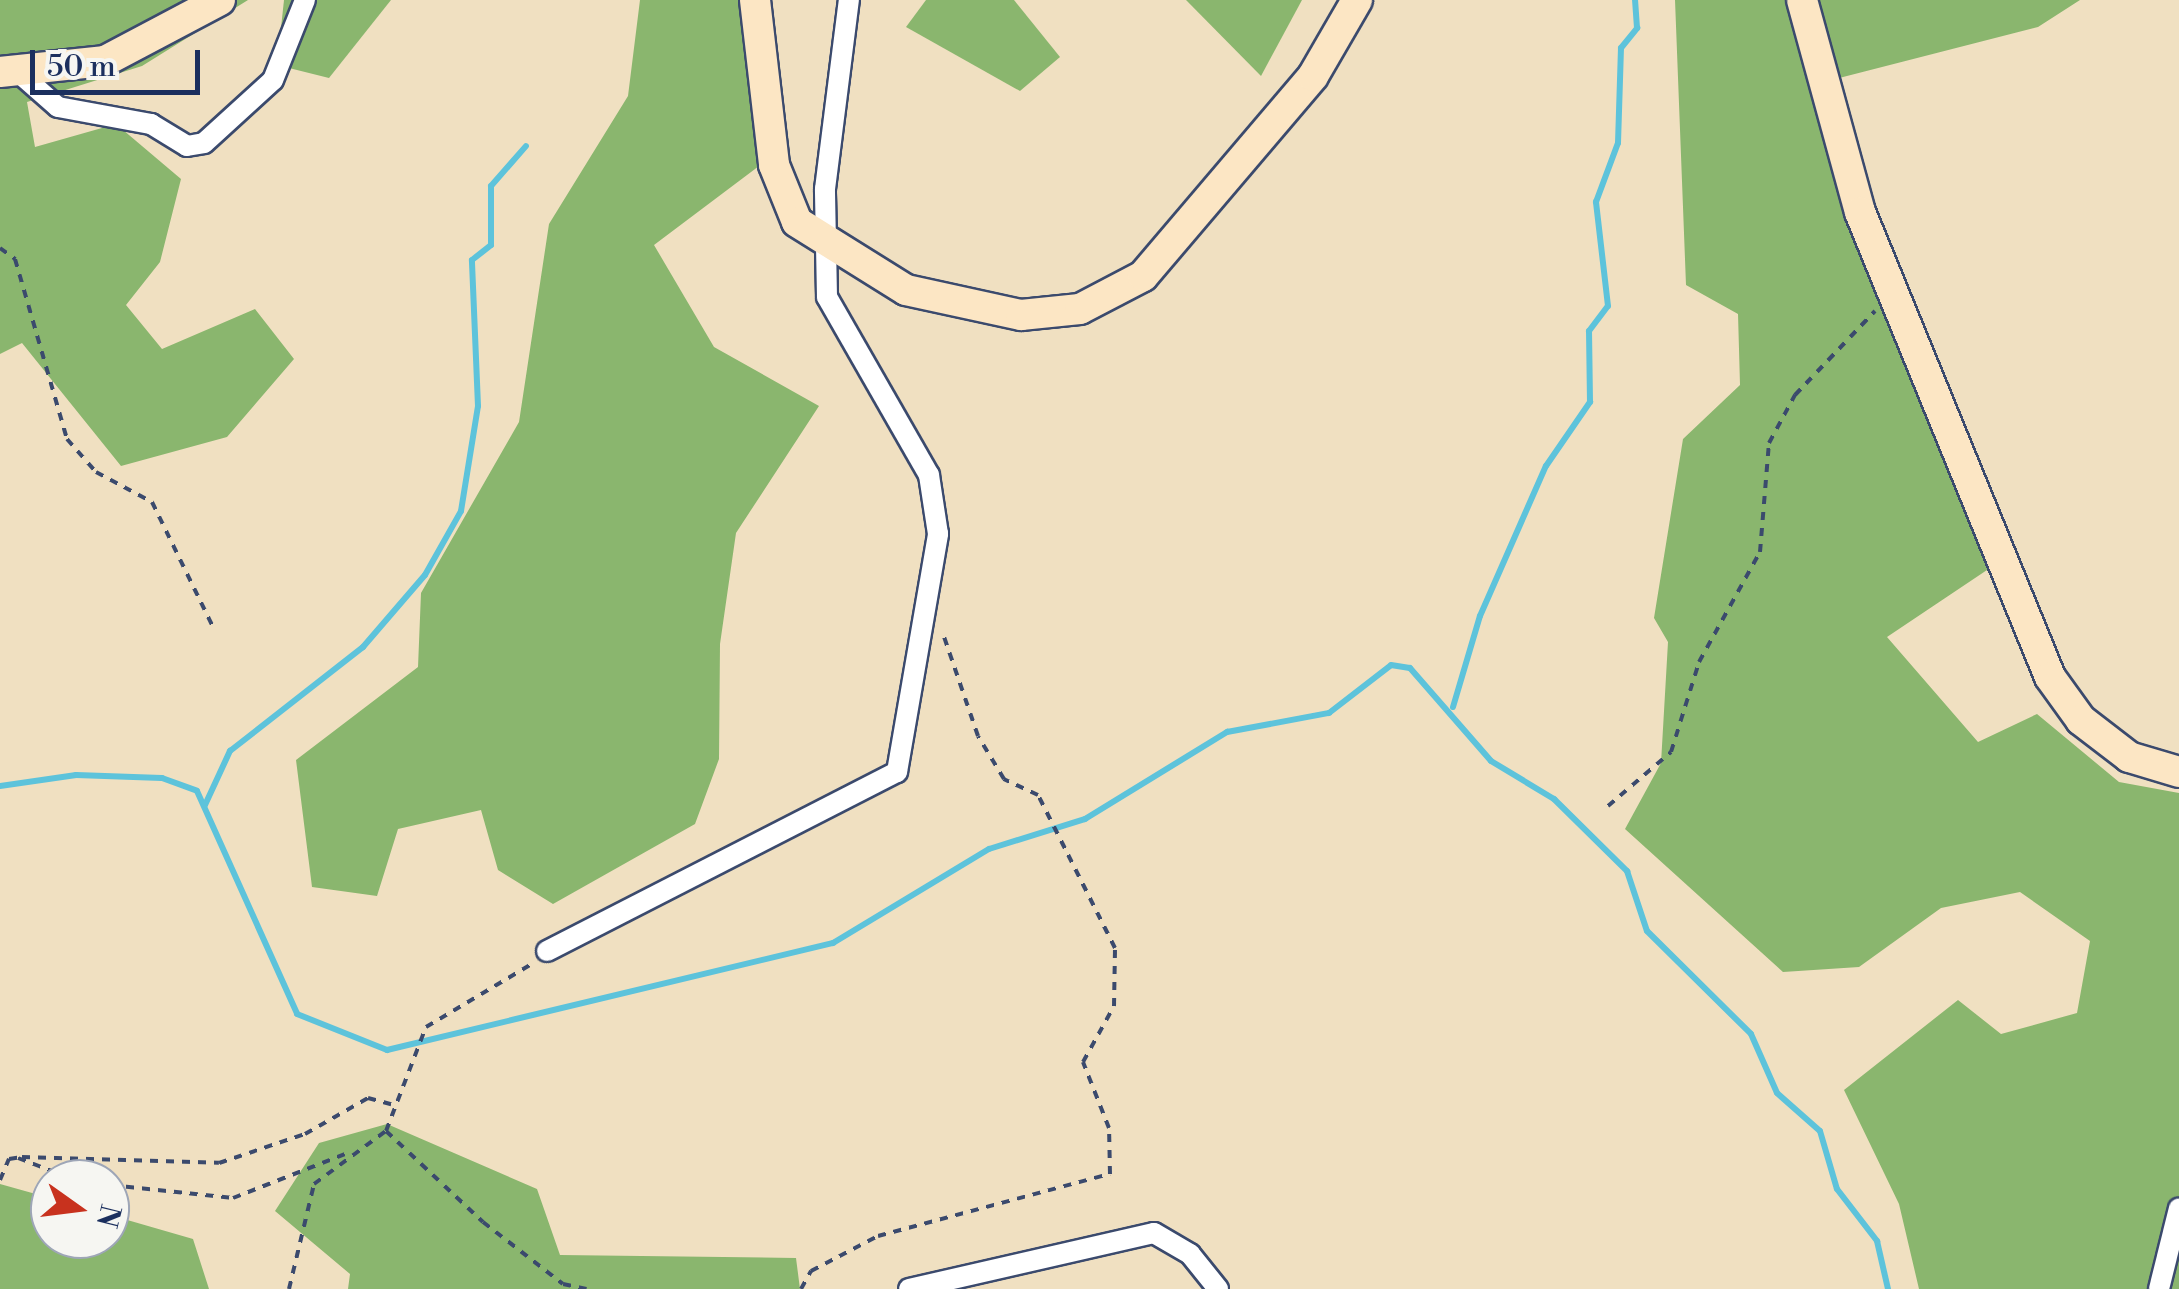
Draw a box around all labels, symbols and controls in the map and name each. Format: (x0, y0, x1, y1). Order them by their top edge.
scale bar (35, 30, 205, 92)
text: 50 m (47, 48, 116, 86)
north arrow (30, 1159, 130, 1259)
text: N (88, 1201, 127, 1231)

